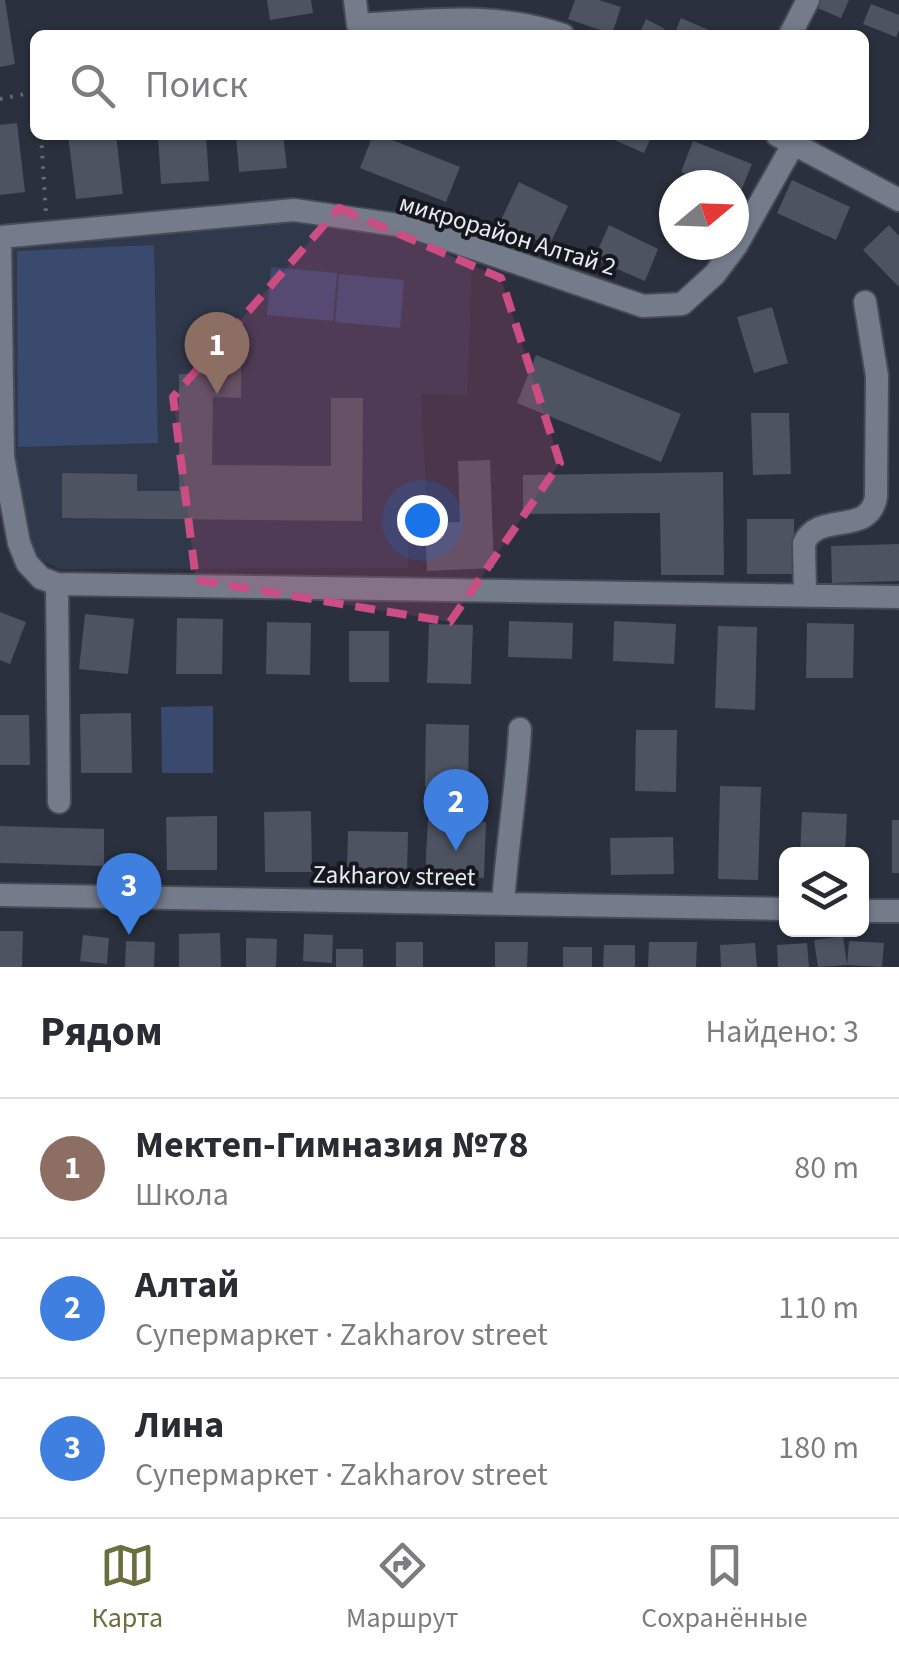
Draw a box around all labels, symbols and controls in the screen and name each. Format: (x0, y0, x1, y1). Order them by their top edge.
search box (30, 30, 869, 140)
icon: search (65, 58, 120, 113)
text: Поиск (145, 58, 248, 112)
north arrow (659, 170, 749, 260)
street label: микрорайон Алтай 2 (395, 185, 621, 285)
pin: 1 (184, 312, 250, 394)
your location (397, 495, 448, 546)
pin: 2 (424, 768, 488, 851)
map controls (779, 847, 869, 937)
button: layers (779, 847, 869, 937)
pin: 3 (96, 852, 162, 935)
street label: Zakharov street (312, 857, 476, 895)
text: Рядом (40, 1002, 163, 1062)
text: Найдено: 3 (705, 1009, 859, 1055)
text: Мектеп-Гимназия №78 (135, 1118, 528, 1172)
text: 1 (64, 1145, 81, 1191)
text: 80 m (794, 1145, 859, 1191)
text: Школа (135, 1172, 229, 1218)
text: Алтай (135, 1258, 239, 1312)
text: 2 (64, 1285, 81, 1331)
text: 110 m (778, 1285, 859, 1331)
text: Супермаркет · Zakharov street (135, 1312, 548, 1358)
text: Лина (135, 1398, 224, 1452)
text: 3 (64, 1425, 81, 1471)
text: 180 m (778, 1425, 859, 1471)
text: Супермаркет · Zakharov street (135, 1452, 548, 1498)
tab: Карта (91, 1538, 163, 1638)
tab: Маршрут (346, 1538, 458, 1638)
tab: Сохранённые (641, 1538, 808, 1638)

